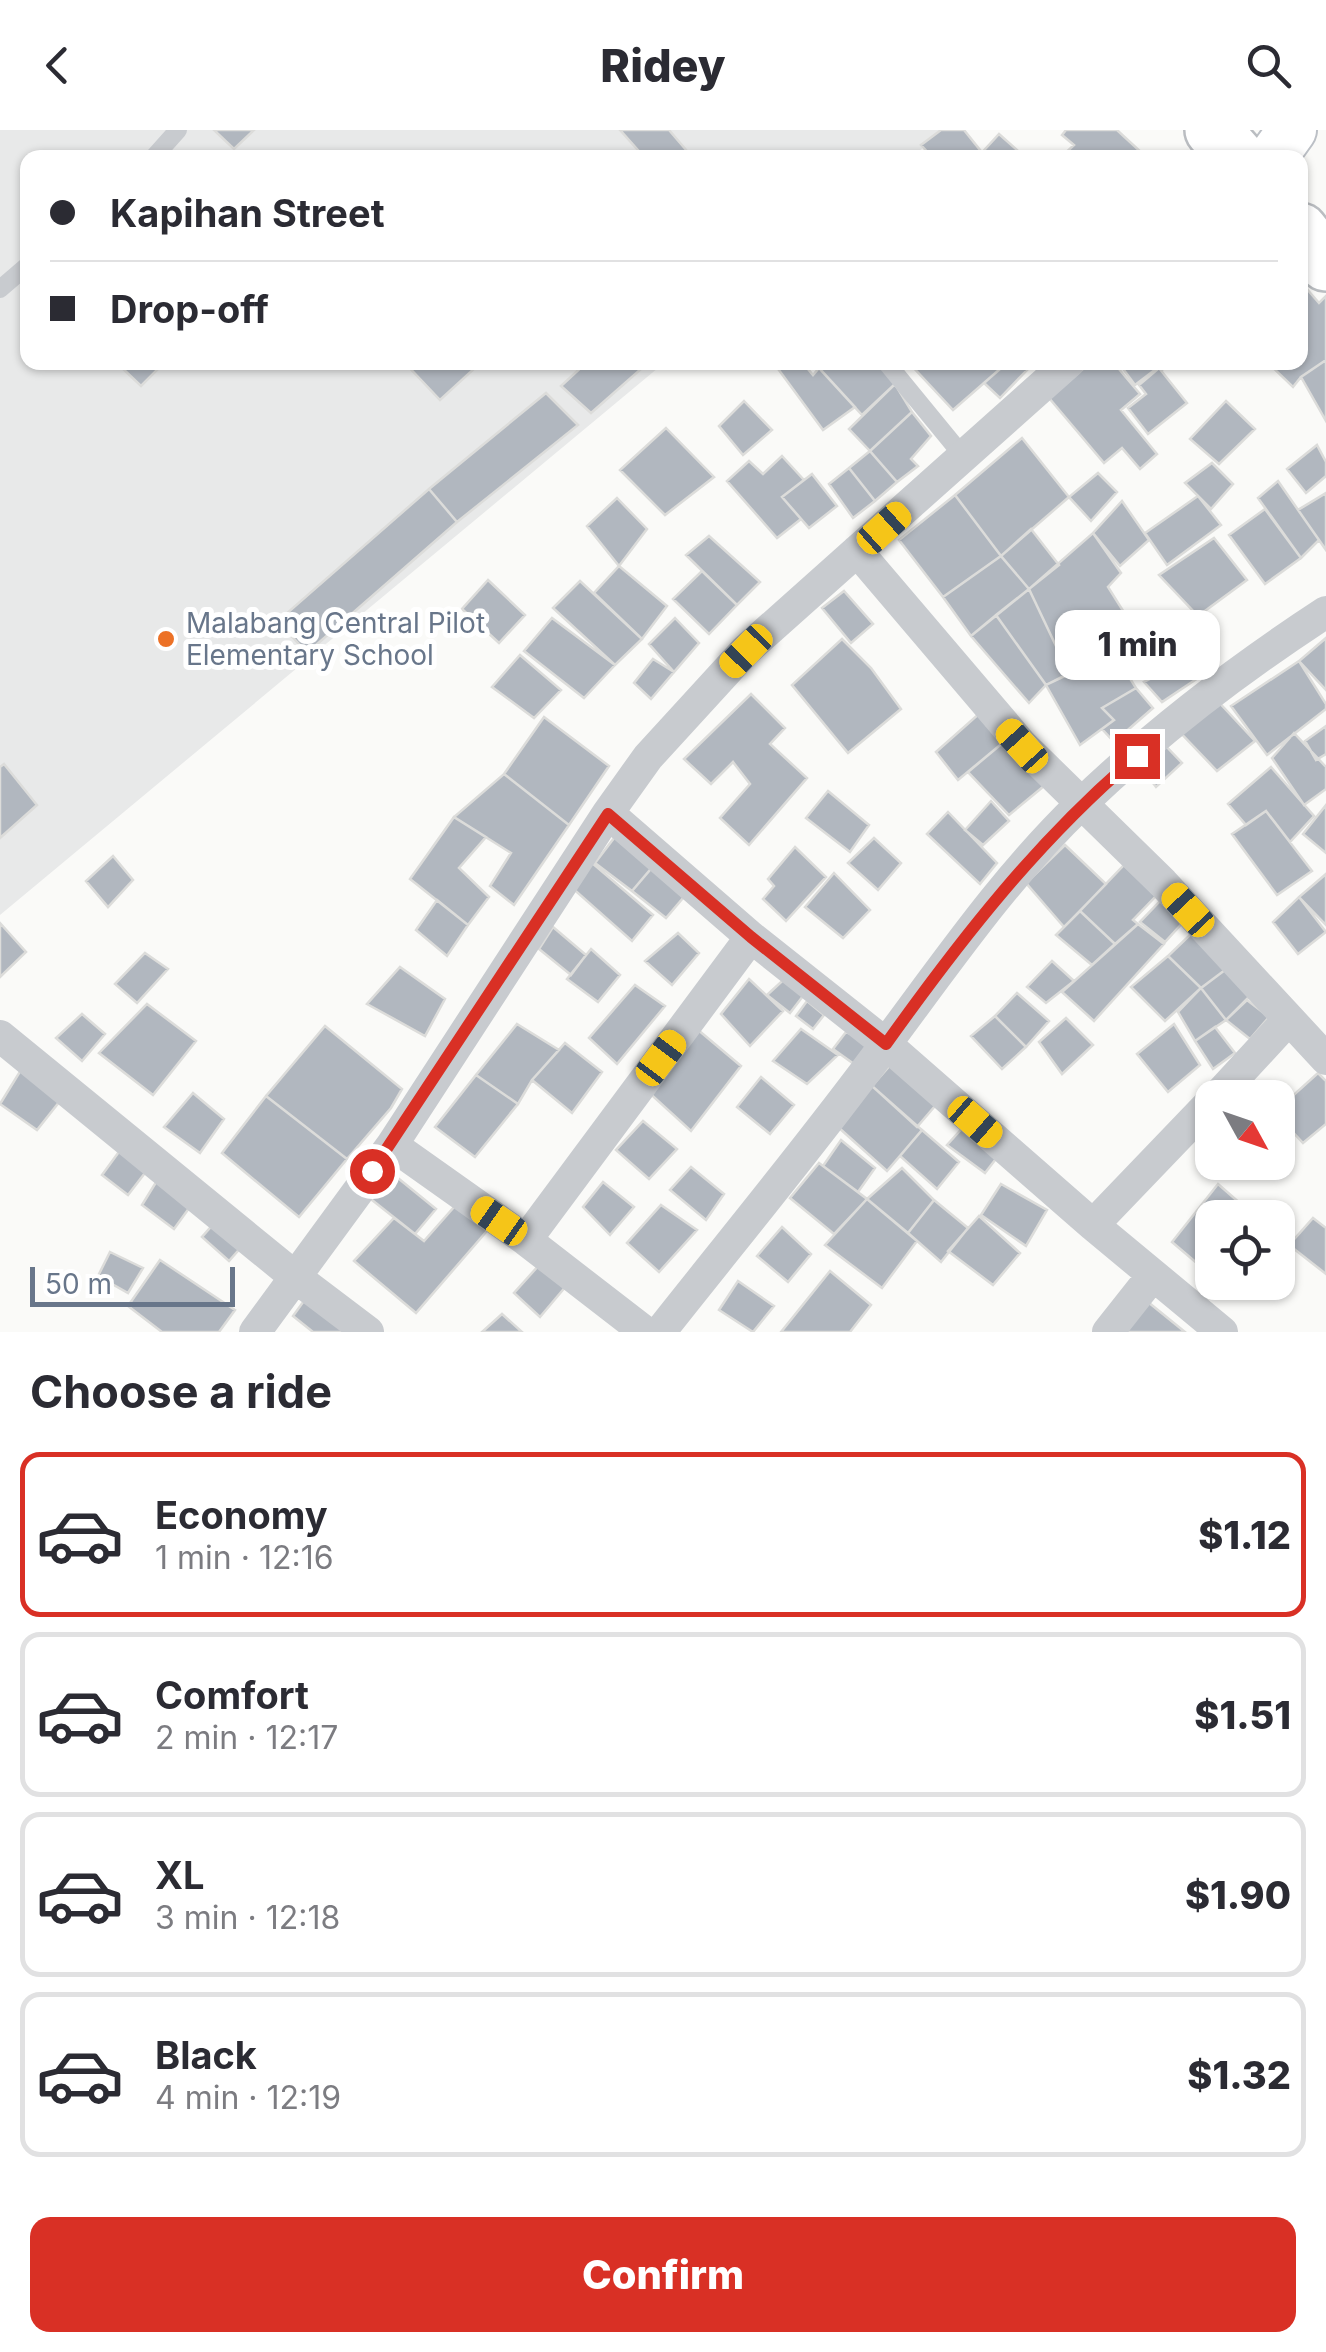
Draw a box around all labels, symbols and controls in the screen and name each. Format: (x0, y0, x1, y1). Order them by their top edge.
icon: back (30, 38, 85, 93)
text: Ridey (600, 38, 726, 93)
icon: search (1241, 38, 1296, 93)
text: Kapihan Street (110, 190, 385, 236)
text: Drop-off (110, 286, 269, 332)
car (852, 497, 916, 559)
place label: Malabang Central Pilot Elementary School (186, 606, 485, 672)
callout: 1 min (1054, 611, 1220, 681)
car (714, 619, 778, 683)
text: 1 min (1097, 625, 1178, 664)
marker: Malabang Central Pilot Elementary School (155, 628, 177, 650)
car (991, 714, 1053, 778)
route end (1115, 734, 1160, 779)
car (1157, 878, 1219, 942)
car (631, 1025, 691, 1091)
north arrow (1195, 1080, 1295, 1180)
map controls (1195, 1080, 1295, 1300)
car (943, 1091, 1007, 1153)
route start (350, 1149, 395, 1194)
car (466, 1192, 532, 1250)
button: locate (1195, 1200, 1295, 1300)
scale bar (30, 1262, 235, 1306)
text: 50 m (45, 1267, 112, 1301)
text: Choose a ride (30, 1364, 332, 1419)
icon: car (35, 1490, 125, 1580)
text: Economy (155, 1492, 328, 1538)
text: $1.12 (1198, 1512, 1291, 1558)
text: 1 min · 12:16 (155, 1538, 334, 1577)
icon: car (35, 1670, 125, 1760)
text: Comfort (155, 1672, 309, 1718)
text: $1.51 (1194, 1692, 1291, 1738)
text: 2 min · 12:17 (155, 1718, 338, 1757)
icon: car (35, 1850, 125, 1940)
text: XL (155, 1852, 205, 1898)
text: $1.90 (1185, 1872, 1291, 1918)
text: 3 min · 12:18 (155, 1898, 340, 1937)
icon: car (35, 2030, 125, 2120)
text: Black (155, 2032, 257, 2078)
text: $1.32 (1187, 2052, 1291, 2098)
text: 4 min · 12:19 (155, 2078, 341, 2117)
button: Confirm (30, 2217, 1296, 2332)

